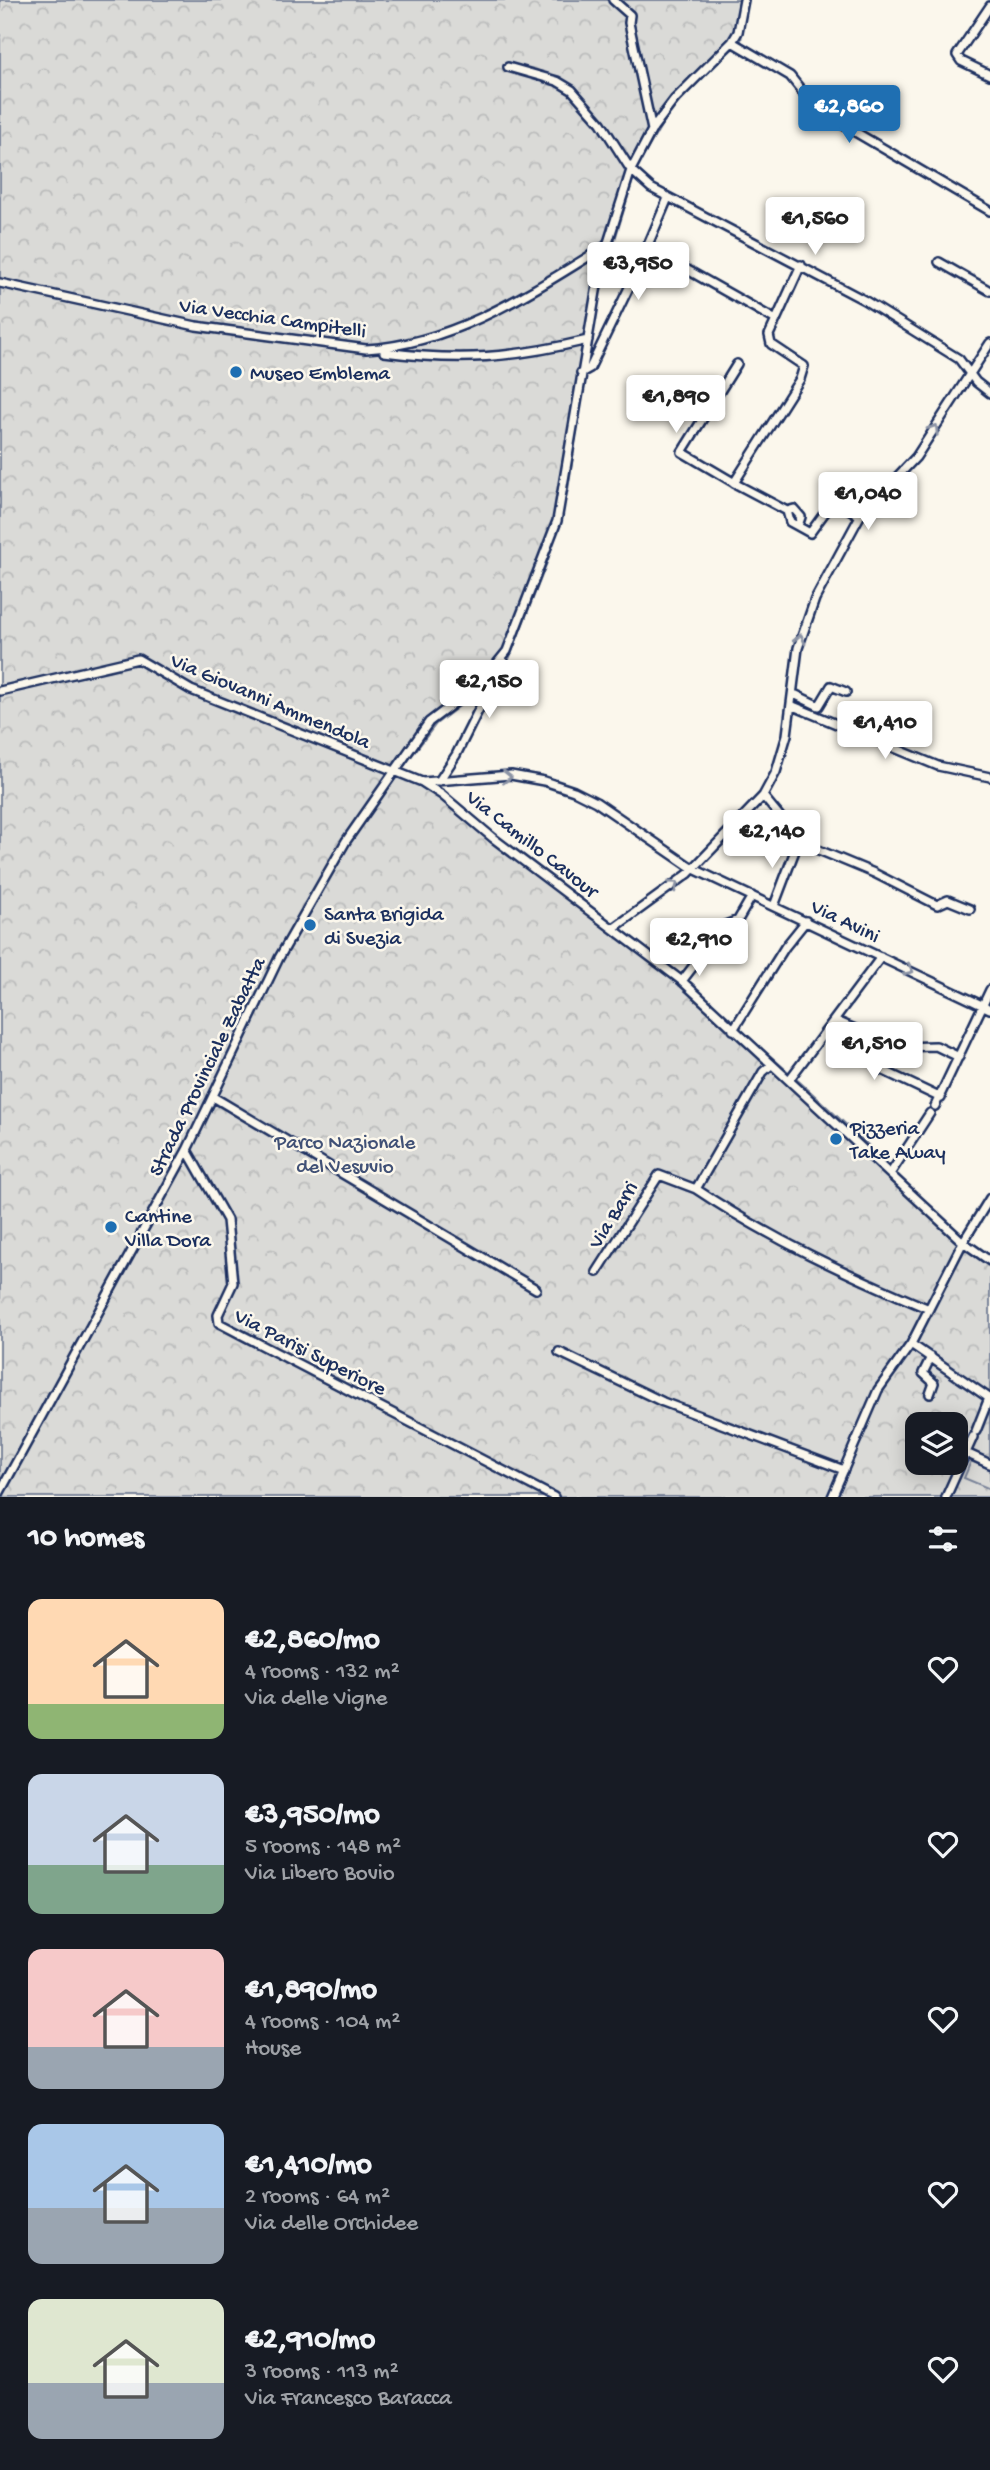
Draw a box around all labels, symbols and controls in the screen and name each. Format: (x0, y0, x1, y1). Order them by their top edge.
pin: €2,860 (792, 86, 906, 145)
text: €2,860 (814, 94, 884, 121)
pin: €1,560 (758, 198, 872, 257)
text: €1,560 (781, 206, 849, 233)
pin: €3,950 (581, 243, 695, 302)
text: €3,950 (603, 251, 673, 278)
street label: Via Vecchia Campitelli (177, 295, 367, 346)
place label: Museo Emblema (250, 363, 391, 388)
marker: Museo Emblema (228, 364, 244, 380)
pin: €1,890 (619, 376, 733, 435)
text: €1,890 (642, 384, 710, 411)
one-way arrow (926, 423, 939, 436)
pin: €1,040 (811, 472, 925, 532)
text: €1,040 (834, 481, 902, 508)
one-way arrow (792, 633, 806, 645)
street label: Via Giovanni Ammendola (165, 649, 374, 757)
pin: €2,150 (432, 660, 546, 720)
text: €2,150 (456, 669, 522, 696)
pin: €1,410 (828, 702, 942, 761)
text: €1,410 (853, 710, 917, 737)
one-way arrow (502, 769, 513, 784)
street label: Via Camillo Cavour (459, 786, 603, 906)
pin: €2,140 (715, 810, 829, 870)
text: €2,140 (739, 819, 805, 846)
one-way arrow (666, 881, 679, 893)
street label: Via Avini (805, 895, 883, 951)
place label: Santa Brigida di Svezia (324, 904, 445, 953)
marker: Santa Brigida di Svezia (302, 917, 318, 933)
pin: €2,910 (642, 918, 756, 978)
text: €2,910 (666, 927, 732, 954)
street label: Strada Provinciale Zabatta (145, 953, 274, 1181)
one-way arrow (902, 962, 914, 976)
pin: €1,510 (817, 1023, 931, 1082)
text: €1,510 (842, 1031, 906, 1058)
place label: Pizzeria Take Away (849, 1118, 946, 1167)
marker: Pizzeria Take Away (828, 1131, 844, 1147)
park label: Parco Nazionale del Vesuvio (274, 1132, 417, 1181)
street label: Via Barri (584, 1178, 645, 1255)
place label: Cantine Villa Dora (124, 1206, 212, 1255)
marker: Cantine Villa Dora (103, 1219, 119, 1235)
street label: Via Parisi Superiore (228, 1305, 391, 1404)
map controls (905, 1412, 968, 1475)
button: layers (905, 1412, 968, 1475)
icon: filters (924, 1520, 962, 1558)
text: 10 homes (28, 1522, 144, 1557)
text: €2,860/mo (245, 1624, 380, 1659)
icon: home (84, 1627, 168, 1711)
icon: heart (924, 1650, 962, 1688)
text: 4 rooms · 132 m² (245, 1659, 400, 1686)
text: Via delle Vigne (245, 1686, 387, 1713)
text: €3,950/mo (245, 1799, 380, 1834)
icon: home (84, 1802, 168, 1886)
icon: heart (924, 1825, 962, 1863)
text: 5 rooms · 148 m² (245, 1834, 401, 1861)
text: Via Libero Bovio (245, 1861, 395, 1888)
text: €1,890/mo (245, 1974, 377, 2009)
icon: home (84, 1977, 168, 2061)
icon: heart (924, 2000, 962, 2038)
text: 4 rooms · 104 m² (245, 2009, 400, 2036)
text: House (245, 2036, 301, 2063)
text: €1,410/mo (245, 2149, 372, 2184)
icon: home (84, 2152, 168, 2236)
icon: heart (924, 2175, 962, 2213)
text: 2 rooms · 64 m² (245, 2184, 390, 2211)
text: Via delle Orchidee (245, 2211, 418, 2238)
text: €2,910/mo (245, 2324, 375, 2359)
icon: home (84, 2327, 168, 2411)
icon: heart (924, 2350, 962, 2388)
text: 3 rooms · 113 m² (245, 2359, 399, 2386)
text: Via Francesco Baracca (245, 2386, 452, 2413)

